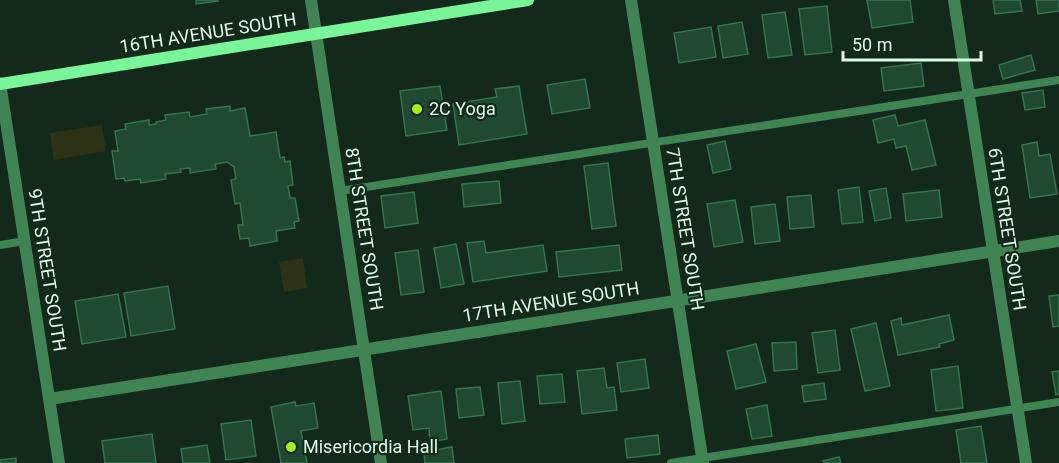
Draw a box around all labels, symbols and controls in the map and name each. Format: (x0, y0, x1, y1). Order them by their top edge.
street label: 16TH AVENUE SOUTH (118, 8, 298, 57)
scale bar (843, 24, 981, 62)
text: 50 m (852, 34, 892, 55)
place label: 2C Yoga (429, 98, 496, 119)
marker: 2C Yoga (410, 102, 424, 116)
street label: 8TH STREET SOUTH (341, 146, 388, 312)
street label: 7TH STREET SOUTH (662, 146, 709, 312)
street label: 6TH STREET SOUTH (984, 146, 1031, 312)
street label: 9TH STREET SOUTH (24, 187, 71, 353)
street label: 17TH AVENUE SOUTH (461, 277, 641, 326)
place label: Misericordia Hall (303, 436, 438, 457)
marker: Misericordia Hall (284, 440, 298, 454)

